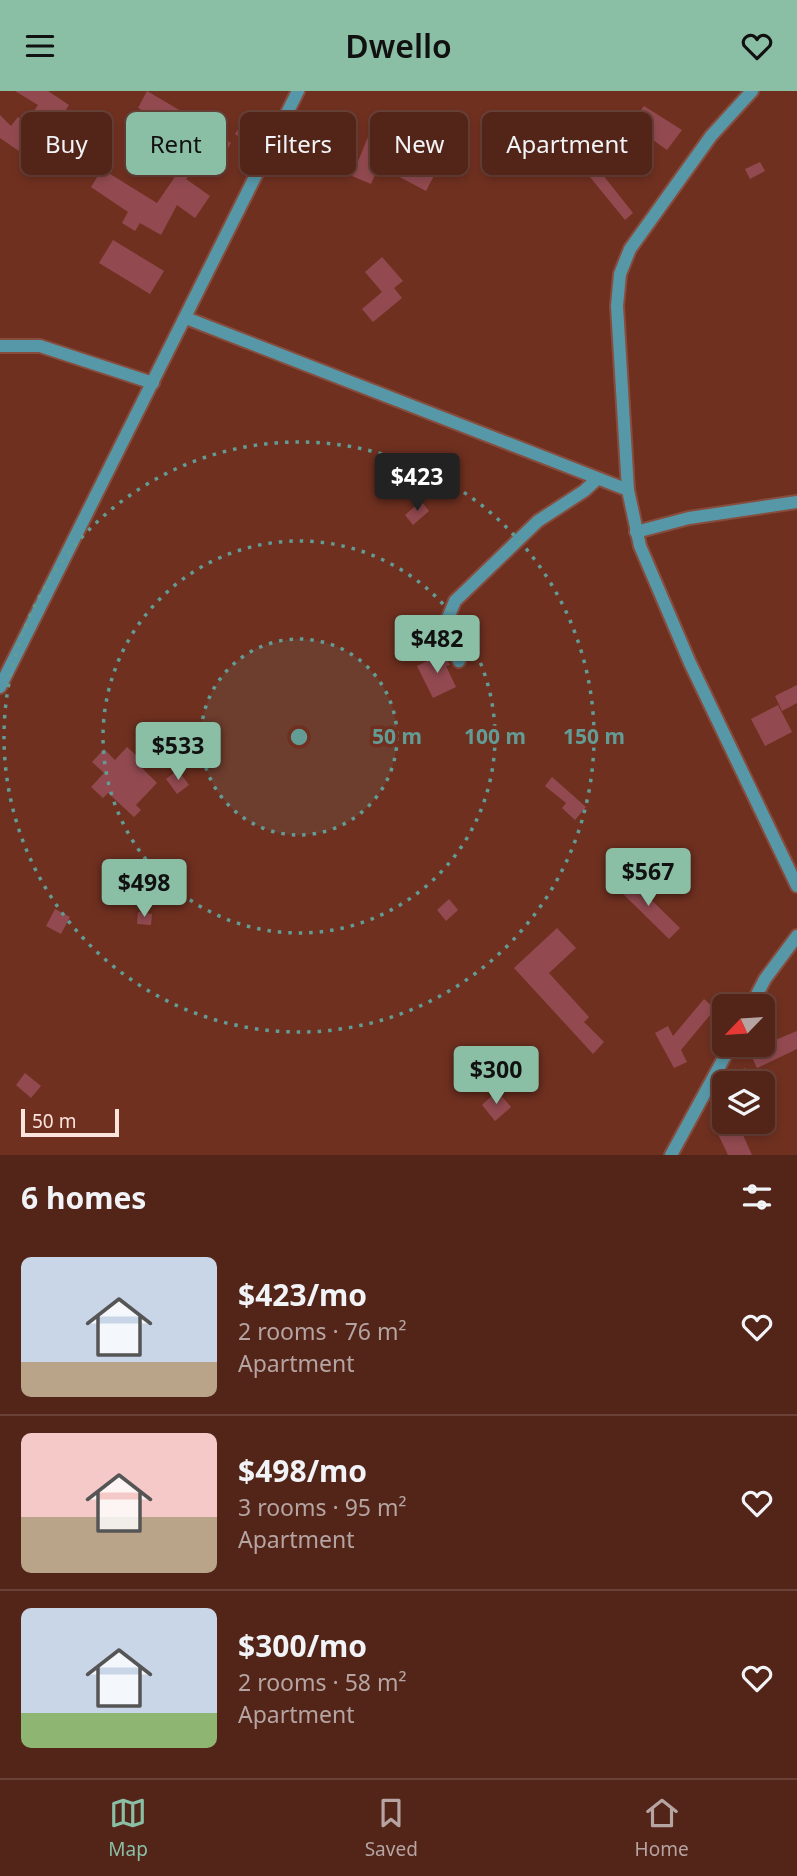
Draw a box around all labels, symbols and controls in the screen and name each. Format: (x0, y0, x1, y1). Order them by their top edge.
text: Dwello (345, 24, 452, 67)
icon: menu (21, 27, 59, 65)
icon: heart (738, 27, 776, 65)
chip: Buy (21, 112, 112, 175)
chip: Rent (126, 112, 226, 175)
chip: Filters (240, 112, 356, 175)
chip: New (370, 112, 468, 175)
chip: Apartment (482, 112, 652, 175)
pin: $423 (376, 453, 458, 513)
text: $423 (391, 460, 443, 492)
pin: $482 (396, 615, 478, 675)
text: $482 (411, 622, 463, 654)
text: 50 m (372, 722, 422, 750)
text: 100 m (464, 722, 526, 750)
text: 150 m (563, 722, 625, 750)
pin: $533 (137, 723, 219, 782)
centre of rings (287, 725, 311, 749)
text: $533 (152, 729, 204, 761)
pin: $567 (607, 849, 689, 908)
text: $567 (622, 855, 674, 887)
pin: $498 (103, 859, 185, 919)
text: $498 (118, 866, 170, 898)
north arrow (712, 994, 775, 1057)
map controls (712, 994, 775, 1134)
pin: $300 (455, 1047, 537, 1106)
text: $300 (470, 1053, 522, 1085)
button: layers (712, 1071, 775, 1134)
scale bar (21, 1106, 119, 1138)
text: 50 m (32, 1108, 76, 1134)
text: 6 homes (21, 1177, 146, 1218)
icon: filters (738, 1178, 776, 1216)
text: $423/mo (238, 1274, 367, 1315)
icon: home (77, 1285, 161, 1369)
icon: heart (738, 1308, 776, 1346)
text: 2 rooms · 76 m² (238, 1315, 407, 1347)
text: Apartment (238, 1347, 355, 1379)
text: $498/mo (238, 1450, 367, 1491)
icon: home (77, 1461, 161, 1545)
icon: heart (738, 1484, 776, 1522)
text: 3 rooms · 95 m² (238, 1491, 407, 1523)
text: Apartment (238, 1523, 355, 1555)
text: $300/mo (238, 1625, 367, 1666)
icon: home (77, 1636, 161, 1720)
icon: heart (738, 1659, 776, 1697)
text: 2 rooms · 58 m² (238, 1666, 407, 1698)
text: Apartment (238, 1698, 355, 1730)
tab: Map (108, 1794, 148, 1862)
tab: Saved (365, 1794, 418, 1862)
tab: Home (635, 1794, 689, 1862)

